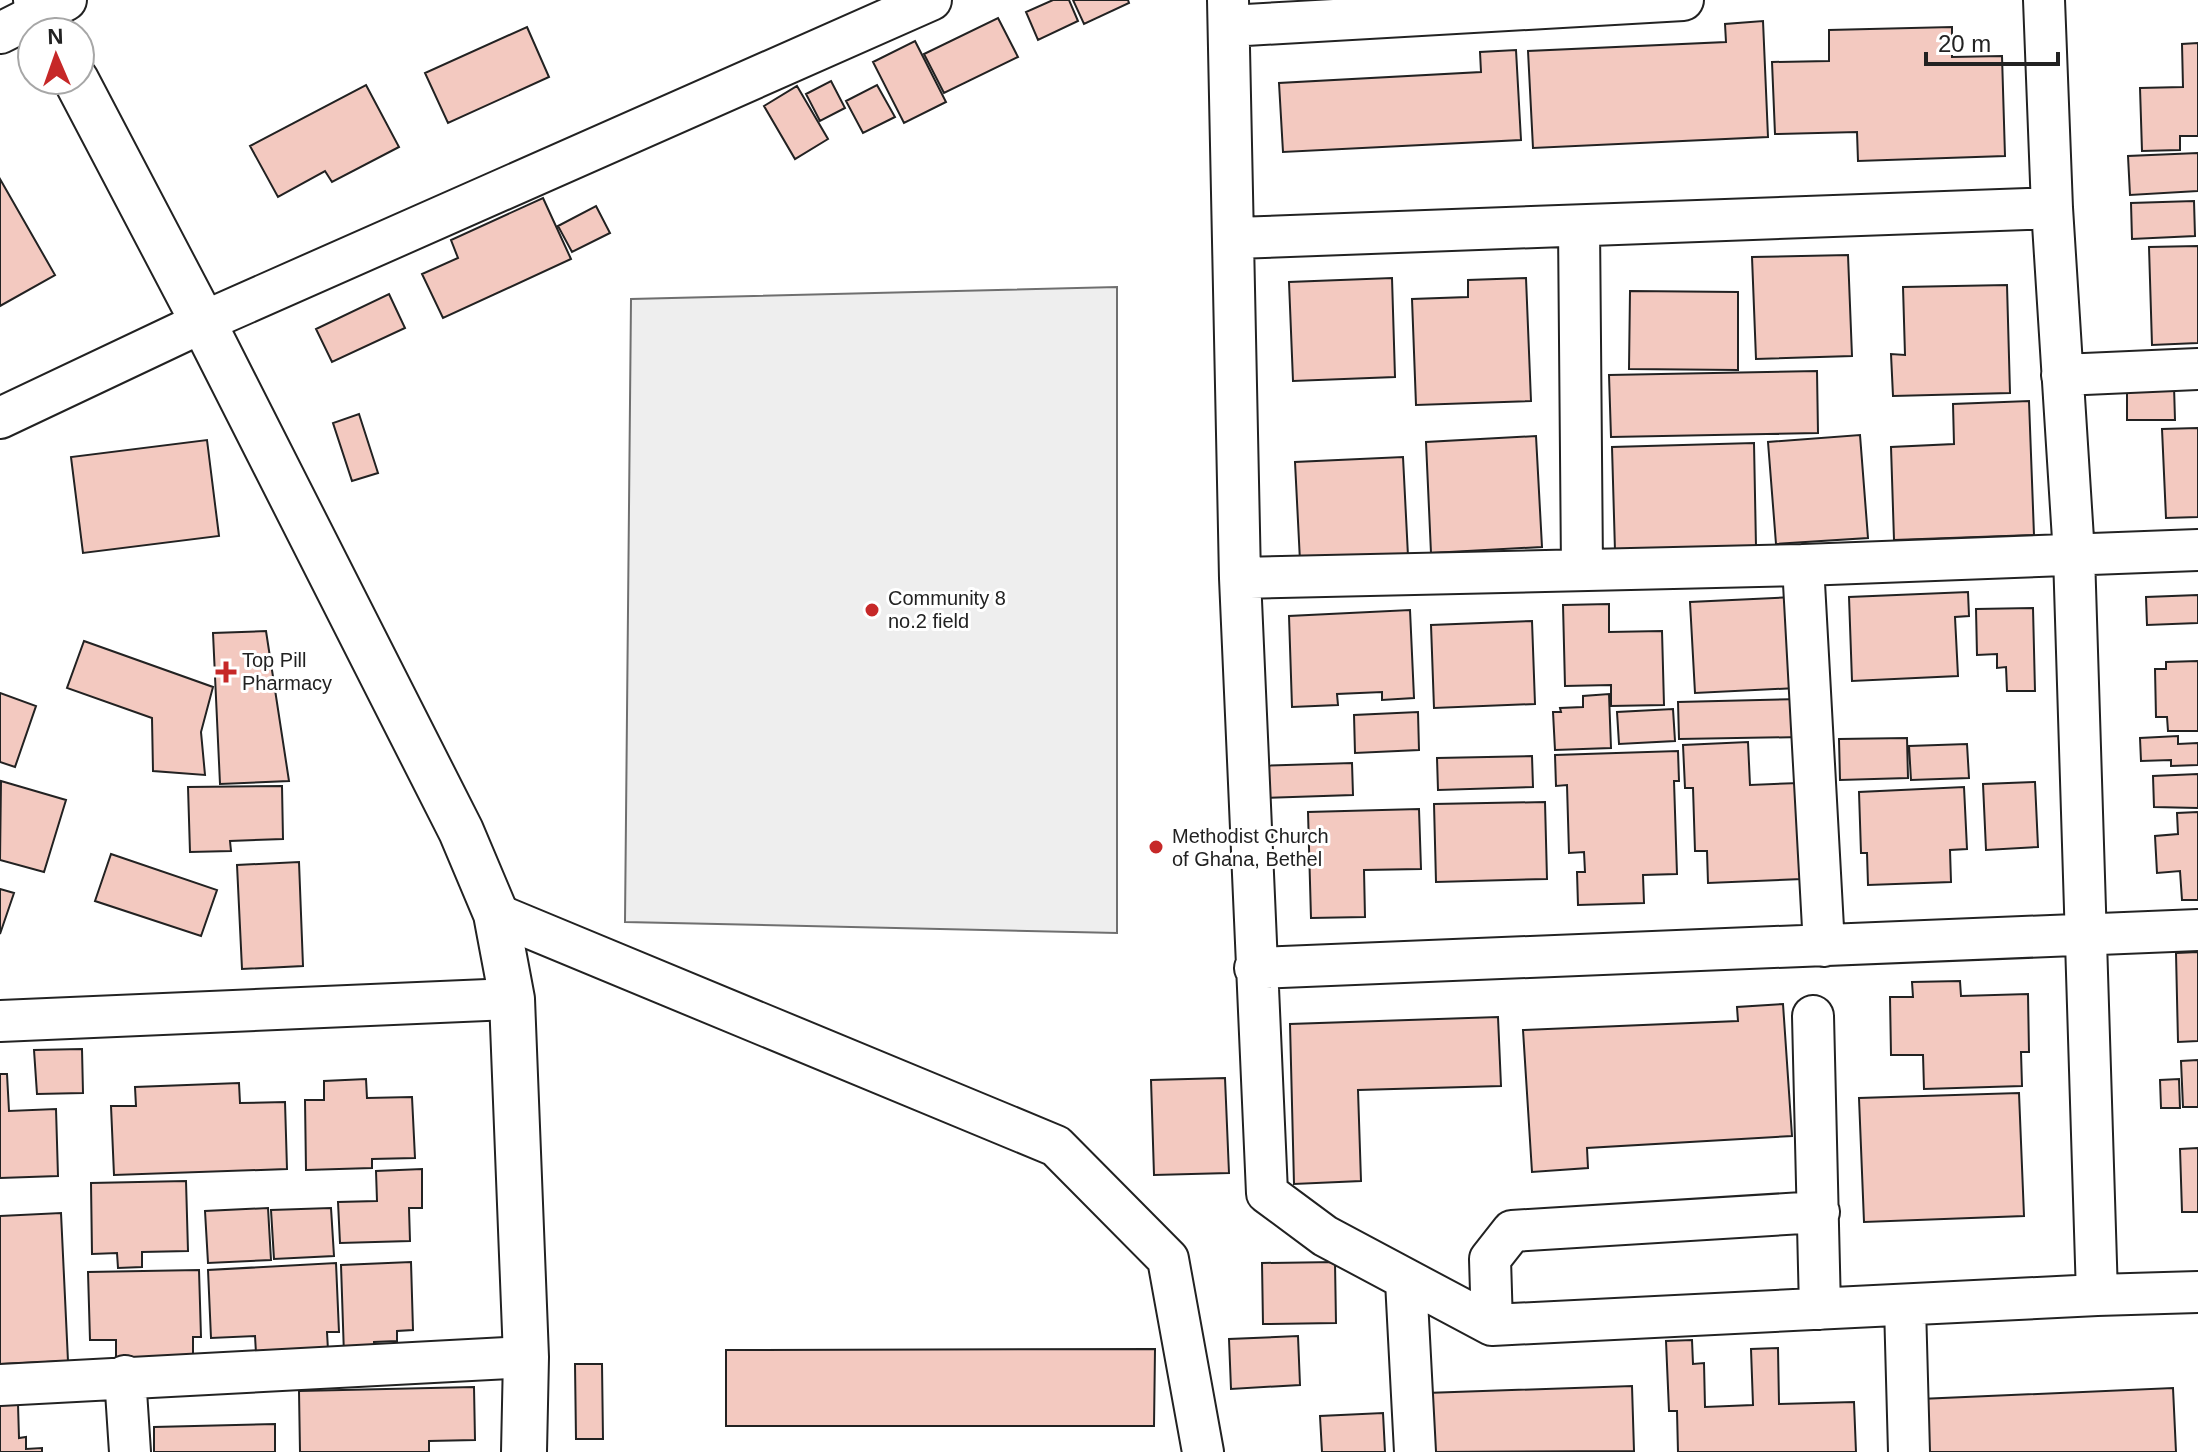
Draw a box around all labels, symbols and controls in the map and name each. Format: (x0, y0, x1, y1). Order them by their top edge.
north arrow (16, 16, 96, 96)
scale bar (1926, 16, 2058, 66)
text: N (47, 24, 64, 49)
text: 20 m (1938, 30, 1991, 57)
place label: Community 8 no.2 field (888, 587, 1006, 632)
marker: Community 8 no.2 field (863, 601, 881, 619)
place label: Top Pill Pharmacy (242, 649, 332, 694)
marker: Top Pill Pharmacy (217, 663, 235, 681)
place label: Methodist Church of Ghana, Bethel (1172, 825, 1329, 870)
marker: Methodist Church of Ghana, Bethel (1147, 838, 1165, 856)

